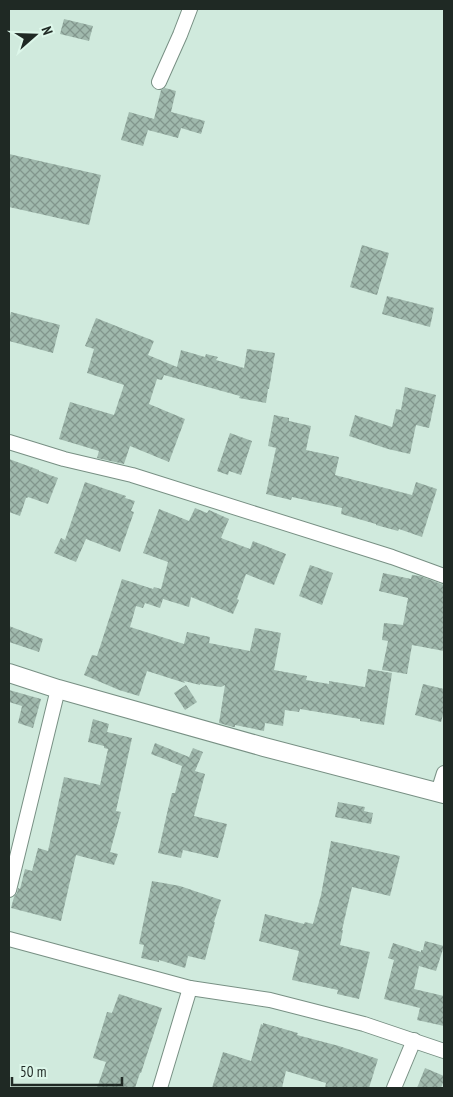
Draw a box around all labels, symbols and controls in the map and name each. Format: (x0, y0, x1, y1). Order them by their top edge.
north arrow (10, 10, 60, 60)
text: N (37, 24, 57, 37)
scale bar (12, 1054, 122, 1086)
text: 50 m (20, 1062, 46, 1081)

